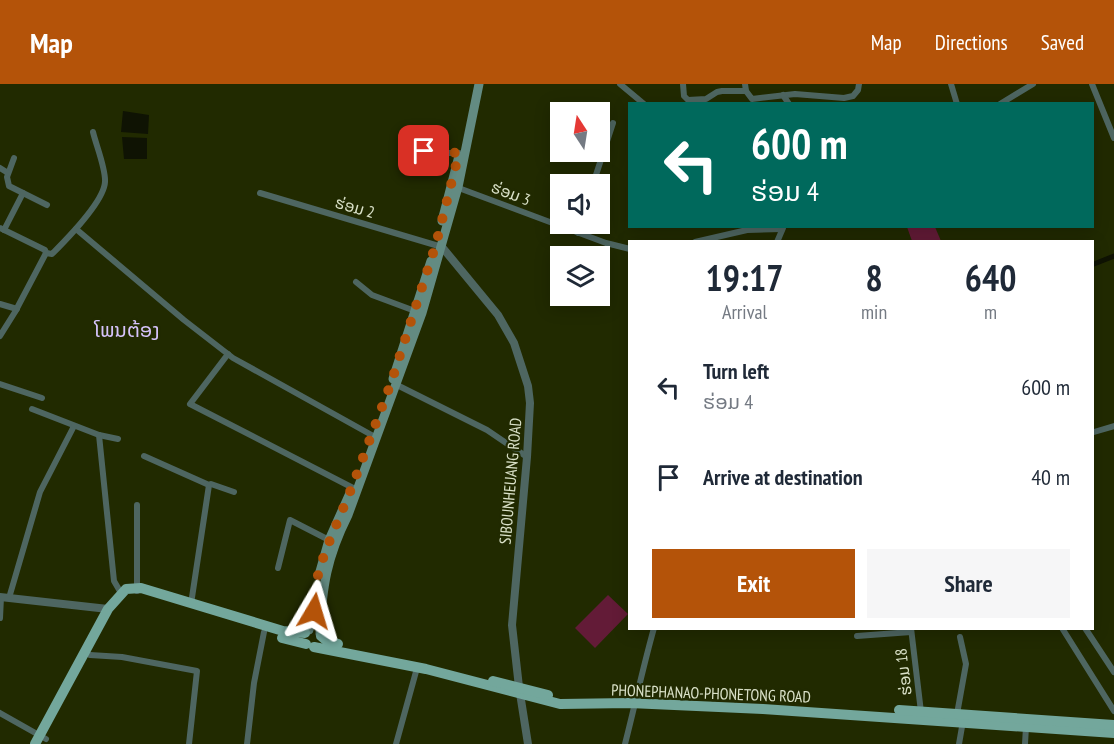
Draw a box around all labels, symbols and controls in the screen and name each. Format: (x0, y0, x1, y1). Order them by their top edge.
text: Map (30, 24, 73, 61)
text: Map (871, 29, 902, 56)
text: Directions (935, 29, 1008, 56)
text: Saved (1041, 29, 1084, 56)
north arrow (550, 102, 610, 162)
map controls (550, 102, 610, 306)
text: 600 m (751, 116, 848, 171)
pin (398, 125, 449, 176)
icon: left (652, 126, 730, 204)
icon: arrive (407, 134, 440, 167)
button: sound (550, 174, 610, 234)
text: ຮ່ອມ 4 (751, 174, 819, 208)
street label: ຮ່ອມ 3 (489, 176, 533, 210)
street label: ຮ່ອມ 2 (333, 192, 377, 222)
button: layers (550, 246, 610, 306)
text: 19:17 (706, 254, 783, 301)
text: 8 (865, 254, 883, 301)
text: 640 (965, 254, 1016, 301)
text: Arrival (722, 299, 767, 325)
text: min (861, 299, 887, 325)
text: m (984, 299, 997, 325)
district label: ໂພນຕ້ອງ (93, 317, 160, 343)
text: Turn left (703, 357, 769, 385)
icon: left (652, 371, 685, 404)
text: 600 m (1021, 373, 1070, 401)
text: ຮ່ອມ 4 (703, 389, 753, 415)
street label: SIBOUNHEUANG ROAD (495, 417, 525, 545)
icon: arrive (652, 461, 685, 494)
text: Arrive at destination (703, 463, 863, 491)
text: 40 m (1031, 463, 1070, 491)
button: Exit (652, 549, 855, 618)
button: Share (867, 549, 1070, 618)
position arrow (282, 579, 346, 643)
street label: ຮ່ອມ 18 (890, 647, 916, 697)
street label: PHONEPHANAO-PHONETONG ROAD (611, 680, 811, 706)

